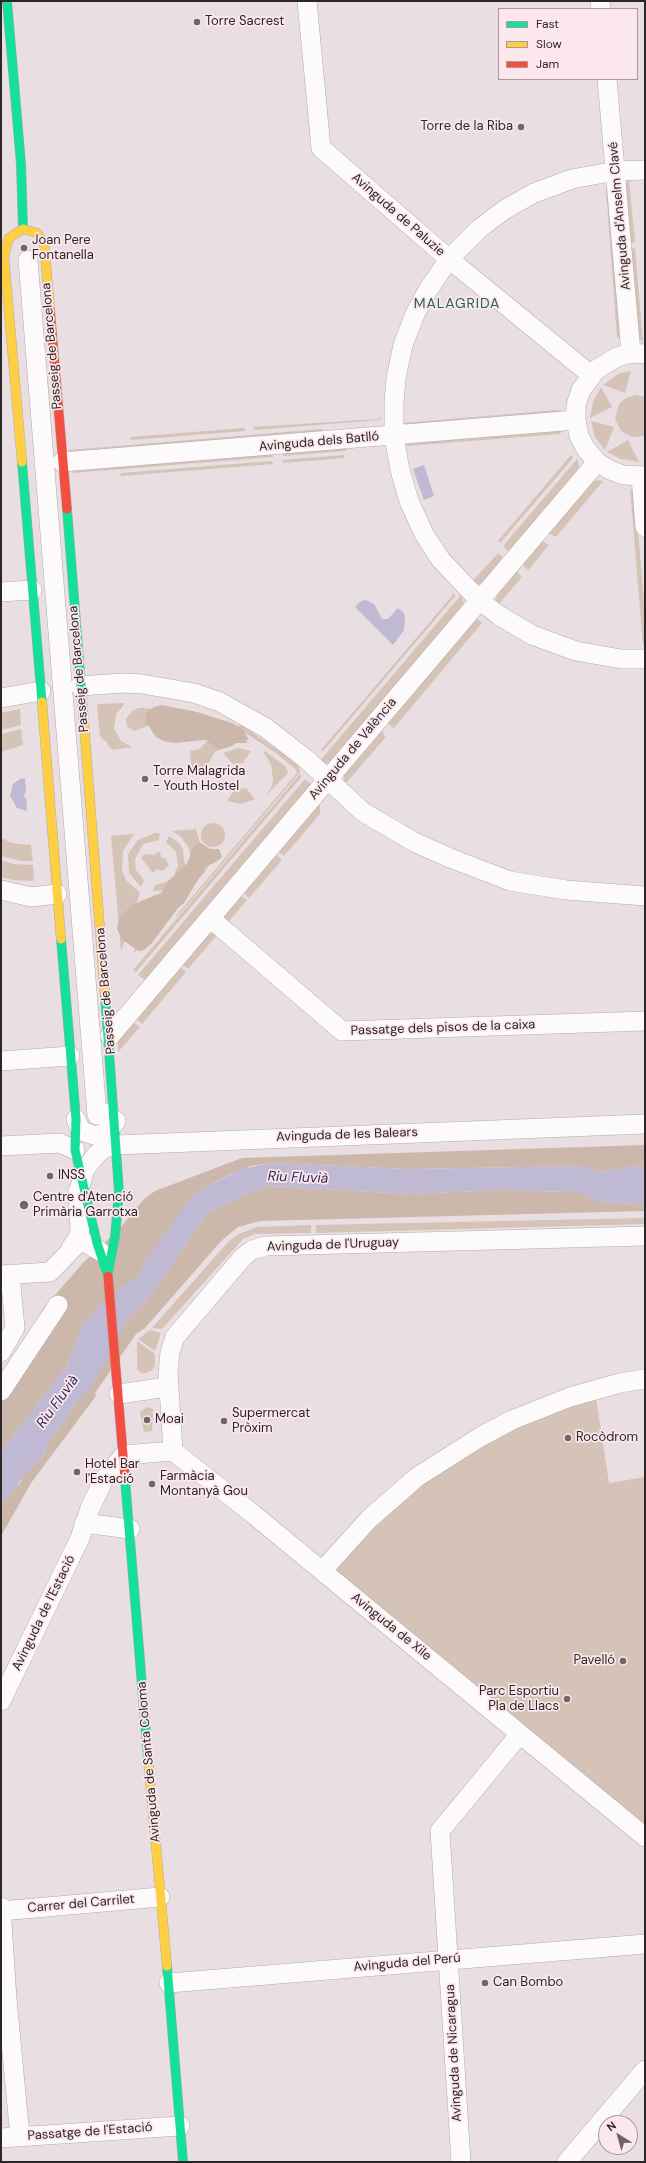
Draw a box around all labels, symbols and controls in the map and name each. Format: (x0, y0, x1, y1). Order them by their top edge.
legend (498, 8, 638, 80)
place label: Torre Sacrest (205, 14, 284, 30)
text: Fast (536, 16, 559, 32)
marker: Torre Sacrest (192, 17, 202, 27)
text: Slow (536, 36, 562, 52)
text: Jam (536, 56, 559, 72)
place label: Torre de la Riba (420, 119, 513, 135)
marker: Torre de la Riba (516, 122, 526, 132)
street label: Avinguda d'Anselm Clavé (606, 141, 634, 291)
street label: Avinguda de Paluzie (348, 170, 448, 260)
place label: Joan Pere Fontanella (32, 233, 94, 264)
marker: Joan Pere Fontanella (19, 243, 29, 253)
street label: Passeig de Barcelona (39, 282, 65, 410)
district label: MALAGRIDA (414, 296, 500, 312)
street label: Avinguda dels Batlló (258, 429, 380, 455)
street label: Passeig de Barcelona (66, 605, 92, 733)
street label: Avinguda de València (306, 695, 400, 803)
place label: Torre Malagrida - Youth Hostel (153, 764, 245, 795)
marker: Torre Malagrida - Youth Hostel (140, 774, 150, 784)
street label: Passeig de Barcelona (93, 927, 119, 1055)
street label: Passatge dels pisos de la caixa (350, 1017, 536, 1039)
street label: Avinguda de les Balears (276, 1125, 418, 1145)
place label: INSS (58, 1168, 85, 1184)
water label: Riu Fluvià (267, 1169, 329, 1187)
marker: INSS (45, 1171, 55, 1181)
place label: Centre d'Atenció Primària Garrotxa (33, 1190, 138, 1221)
marker: Centre d'Atenció Primària Garrotxa (18, 1199, 30, 1211)
street label: Avinguda de l'Uruguay (267, 1235, 399, 1255)
water label: Riu Fluvià (33, 1372, 83, 1432)
place label: Supermercat Pròxim (232, 1406, 310, 1437)
place label: Moai (155, 1412, 184, 1428)
marker: Moai (142, 1415, 152, 1425)
marker: Supermercat Pròxim (219, 1416, 229, 1426)
place label: Rocòdrom (576, 1430, 638, 1446)
marker: Rocòdrom (563, 1433, 573, 1443)
place label: Hotel Bar l'Estació (85, 1457, 140, 1488)
marker: Hotel Bar l'Estació (72, 1467, 82, 1477)
place label: Farmàcia Montanyà Gou (160, 1469, 248, 1500)
marker: Farmàcia Montanyà Gou (147, 1479, 157, 1489)
street label: Avinguda de l'Estació (9, 1553, 79, 1673)
street label: Avinguda de Xile (348, 1590, 434, 1664)
place label: Pavelló (574, 1653, 615, 1669)
marker: Pavelló (618, 1656, 628, 1666)
street label: Avinguda de Santa Coloma (134, 1681, 164, 1843)
place label: Parc Esportiu Pla de Llacs (479, 1684, 559, 1715)
marker: Parc Esportiu Pla de Llacs (562, 1694, 572, 1704)
street label: Carrer del Carrilet (27, 1892, 135, 1916)
street label: Avinguda del Perú (353, 1951, 461, 1975)
place label: Can Bombo (493, 1975, 563, 1991)
marker: Can Bombo (480, 1978, 490, 1988)
street label: Avinguda de Nicaragua (443, 1984, 465, 2122)
north arrow (598, 2115, 638, 2155)
text: N (604, 2118, 619, 2134)
street label: Passatge de l'Estació (27, 2120, 153, 2144)

